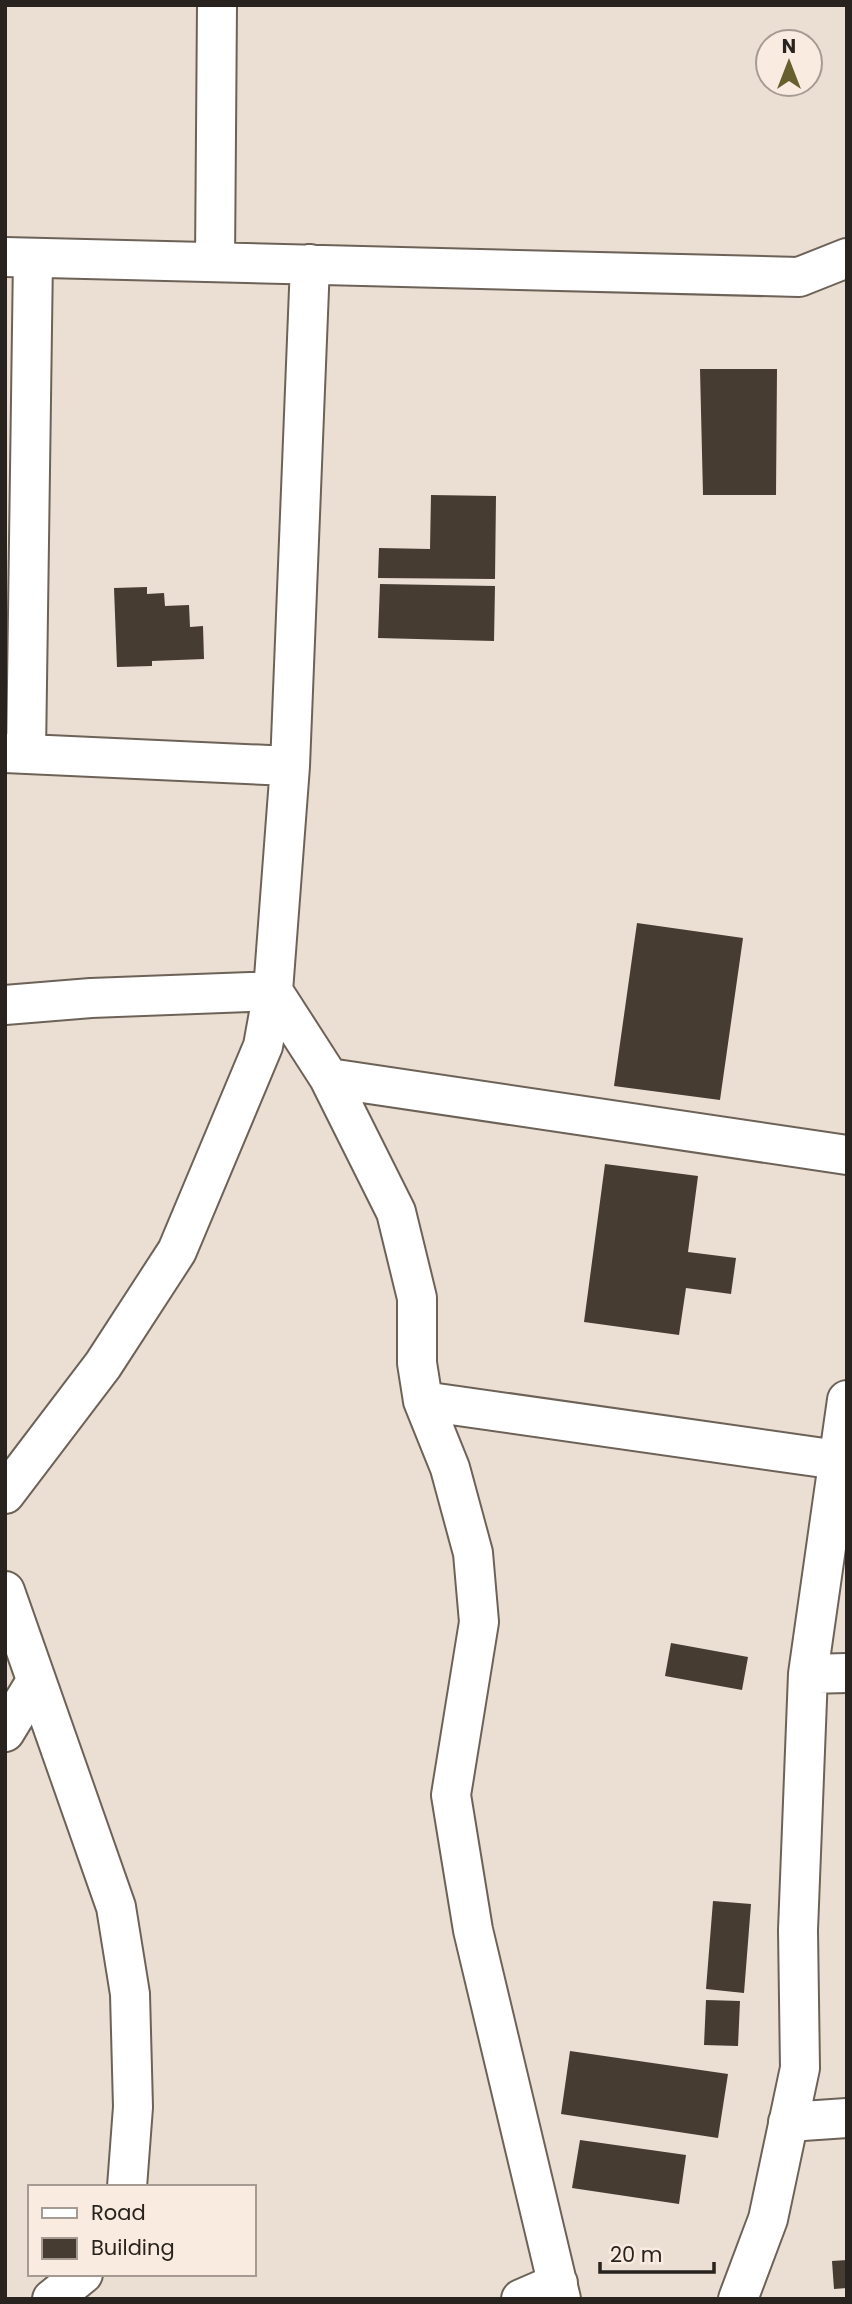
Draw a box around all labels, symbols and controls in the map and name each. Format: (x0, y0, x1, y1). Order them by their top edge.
north arrow (754, 28, 824, 98)
text: N (782, 33, 796, 60)
legend (28, 2185, 256, 2276)
text: Road (91, 2198, 146, 2227)
scale bar (600, 2230, 714, 2274)
text: Building (91, 2233, 175, 2262)
text: 20 m (610, 2240, 663, 2269)

